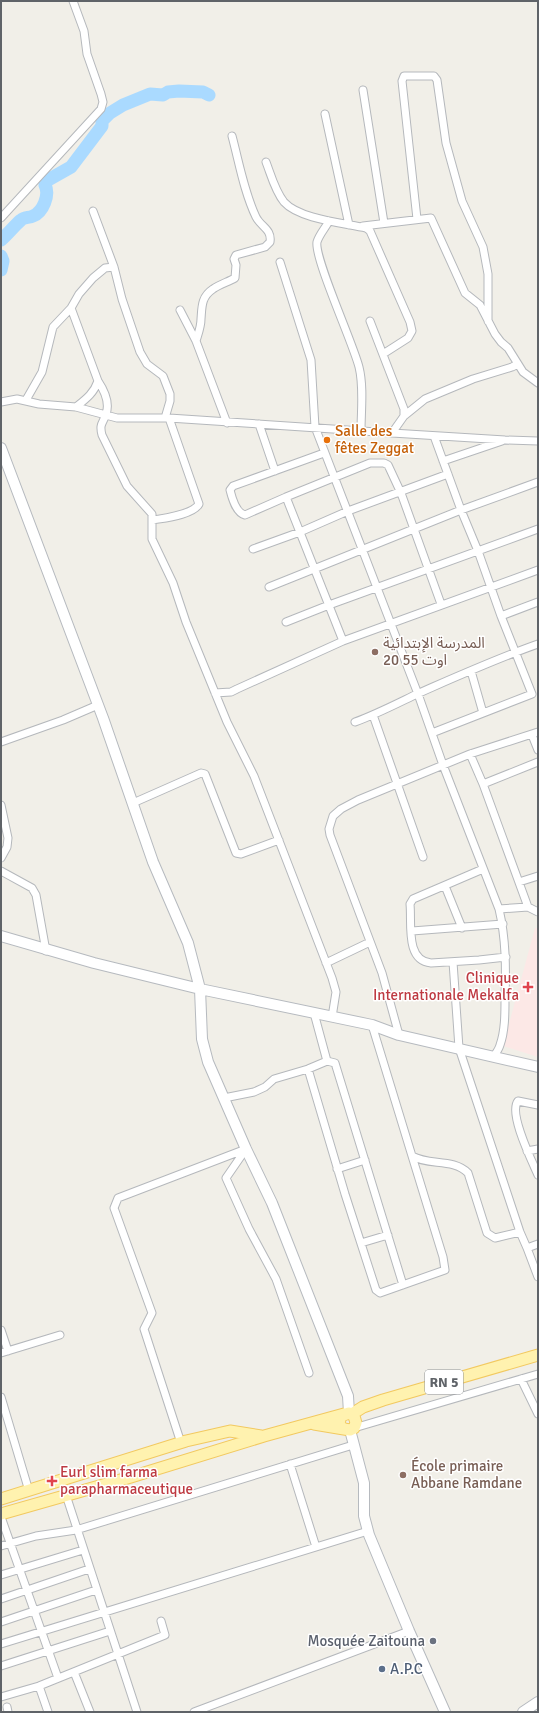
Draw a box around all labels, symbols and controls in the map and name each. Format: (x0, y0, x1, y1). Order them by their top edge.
place label: Salle des fêtes Zeggat (335, 422, 414, 457)
marker: Salle des fêtes Zeggat (322, 435, 332, 445)
place label: المدرسة الإبتدائية 20 اوت 55 (383, 634, 485, 669)
marker: المدرسة الإبتدائية 20 اوت 55 (370, 647, 380, 657)
place label: Clinique Internationale Mekalfa (373, 969, 519, 1004)
marker: Clinique Internationale Mekalfa (522, 981, 534, 993)
road number: RN 5 (425, 1370, 463, 1394)
place label: École primaire Abbane Ramdane (411, 1456, 522, 1492)
place label: Eurl slim farma parapharmaceutique (60, 1463, 193, 1498)
marker: École primaire Abbane Ramdane (398, 1470, 408, 1480)
marker: Eurl slim farma parapharmaceutique (47, 1476, 57, 1486)
place label: Mosquée Zaitouna (307, 1632, 425, 1650)
marker: Mosquée Zaitouna (428, 1636, 438, 1646)
place label: A.P.C (390, 1660, 423, 1678)
marker: A.P.C (377, 1664, 387, 1674)

